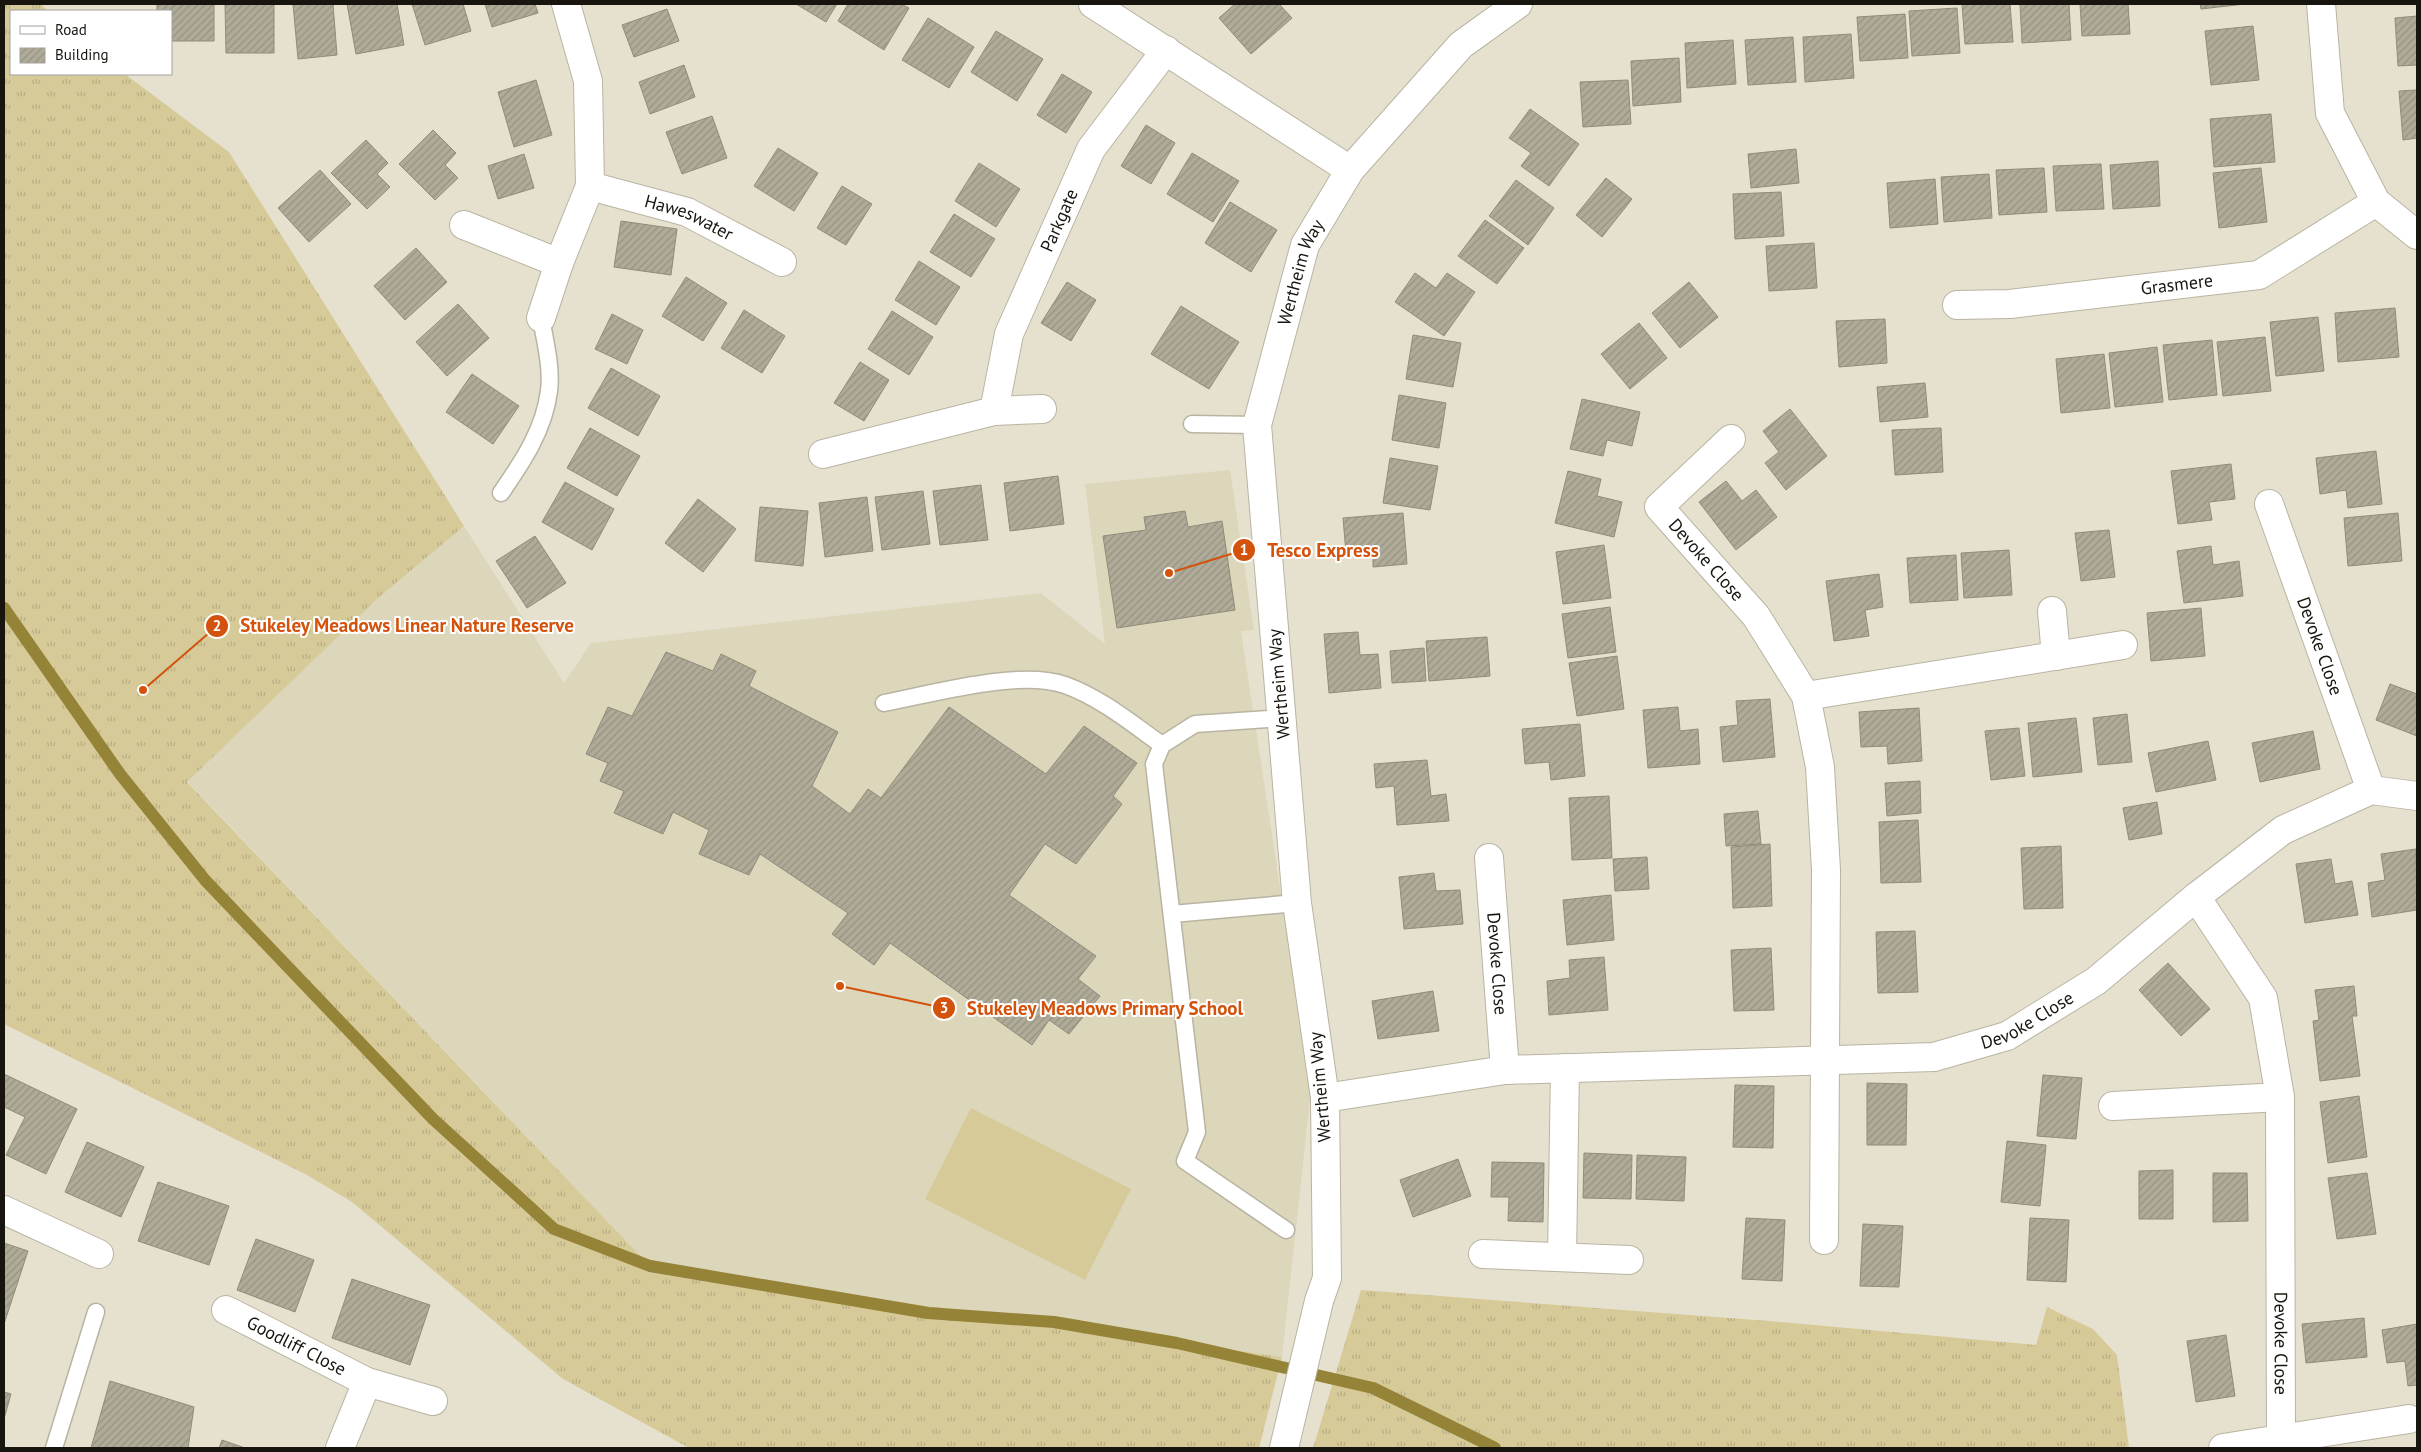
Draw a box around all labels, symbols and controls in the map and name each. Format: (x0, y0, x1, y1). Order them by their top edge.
legend (10, 10, 172, 75)
text: Road (55, 20, 87, 39)
text: Building (55, 45, 109, 64)
street label: Parkgate (1035, 185, 1083, 255)
street label: Haweswater (642, 189, 737, 245)
street label: Wertheim Way (1272, 214, 1329, 328)
street label: Grasmere (2139, 268, 2214, 300)
street label: Devoke Close (1664, 514, 1749, 606)
callout: Tesco Express (1232, 533, 1388, 567)
text: Tesco Express (1267, 538, 1379, 562)
text: 1 (1240, 540, 1248, 559)
street label: Devoke Close (2292, 594, 2348, 698)
callout: Stukeley Meadows Linear Nature Reserve (205, 609, 584, 643)
text: Stukeley Meadows Linear Nature Reserve (240, 613, 574, 637)
text: 2 (213, 616, 221, 635)
street label: Wertheim Way (1262, 627, 1295, 740)
street label: Devoke Close (1482, 911, 1513, 1016)
street label: Devoke Close (1978, 986, 2078, 1054)
callout: Stukeley Meadows Primary School (931, 991, 1254, 1025)
text: Stukeley Meadows Primary School (967, 996, 1244, 1020)
text: 3 (940, 998, 948, 1017)
street label: Wertheim Way (1303, 1030, 1336, 1143)
street label: Devoke Close (2270, 1292, 2293, 1395)
street label: Goodliff Close (243, 1311, 350, 1380)

